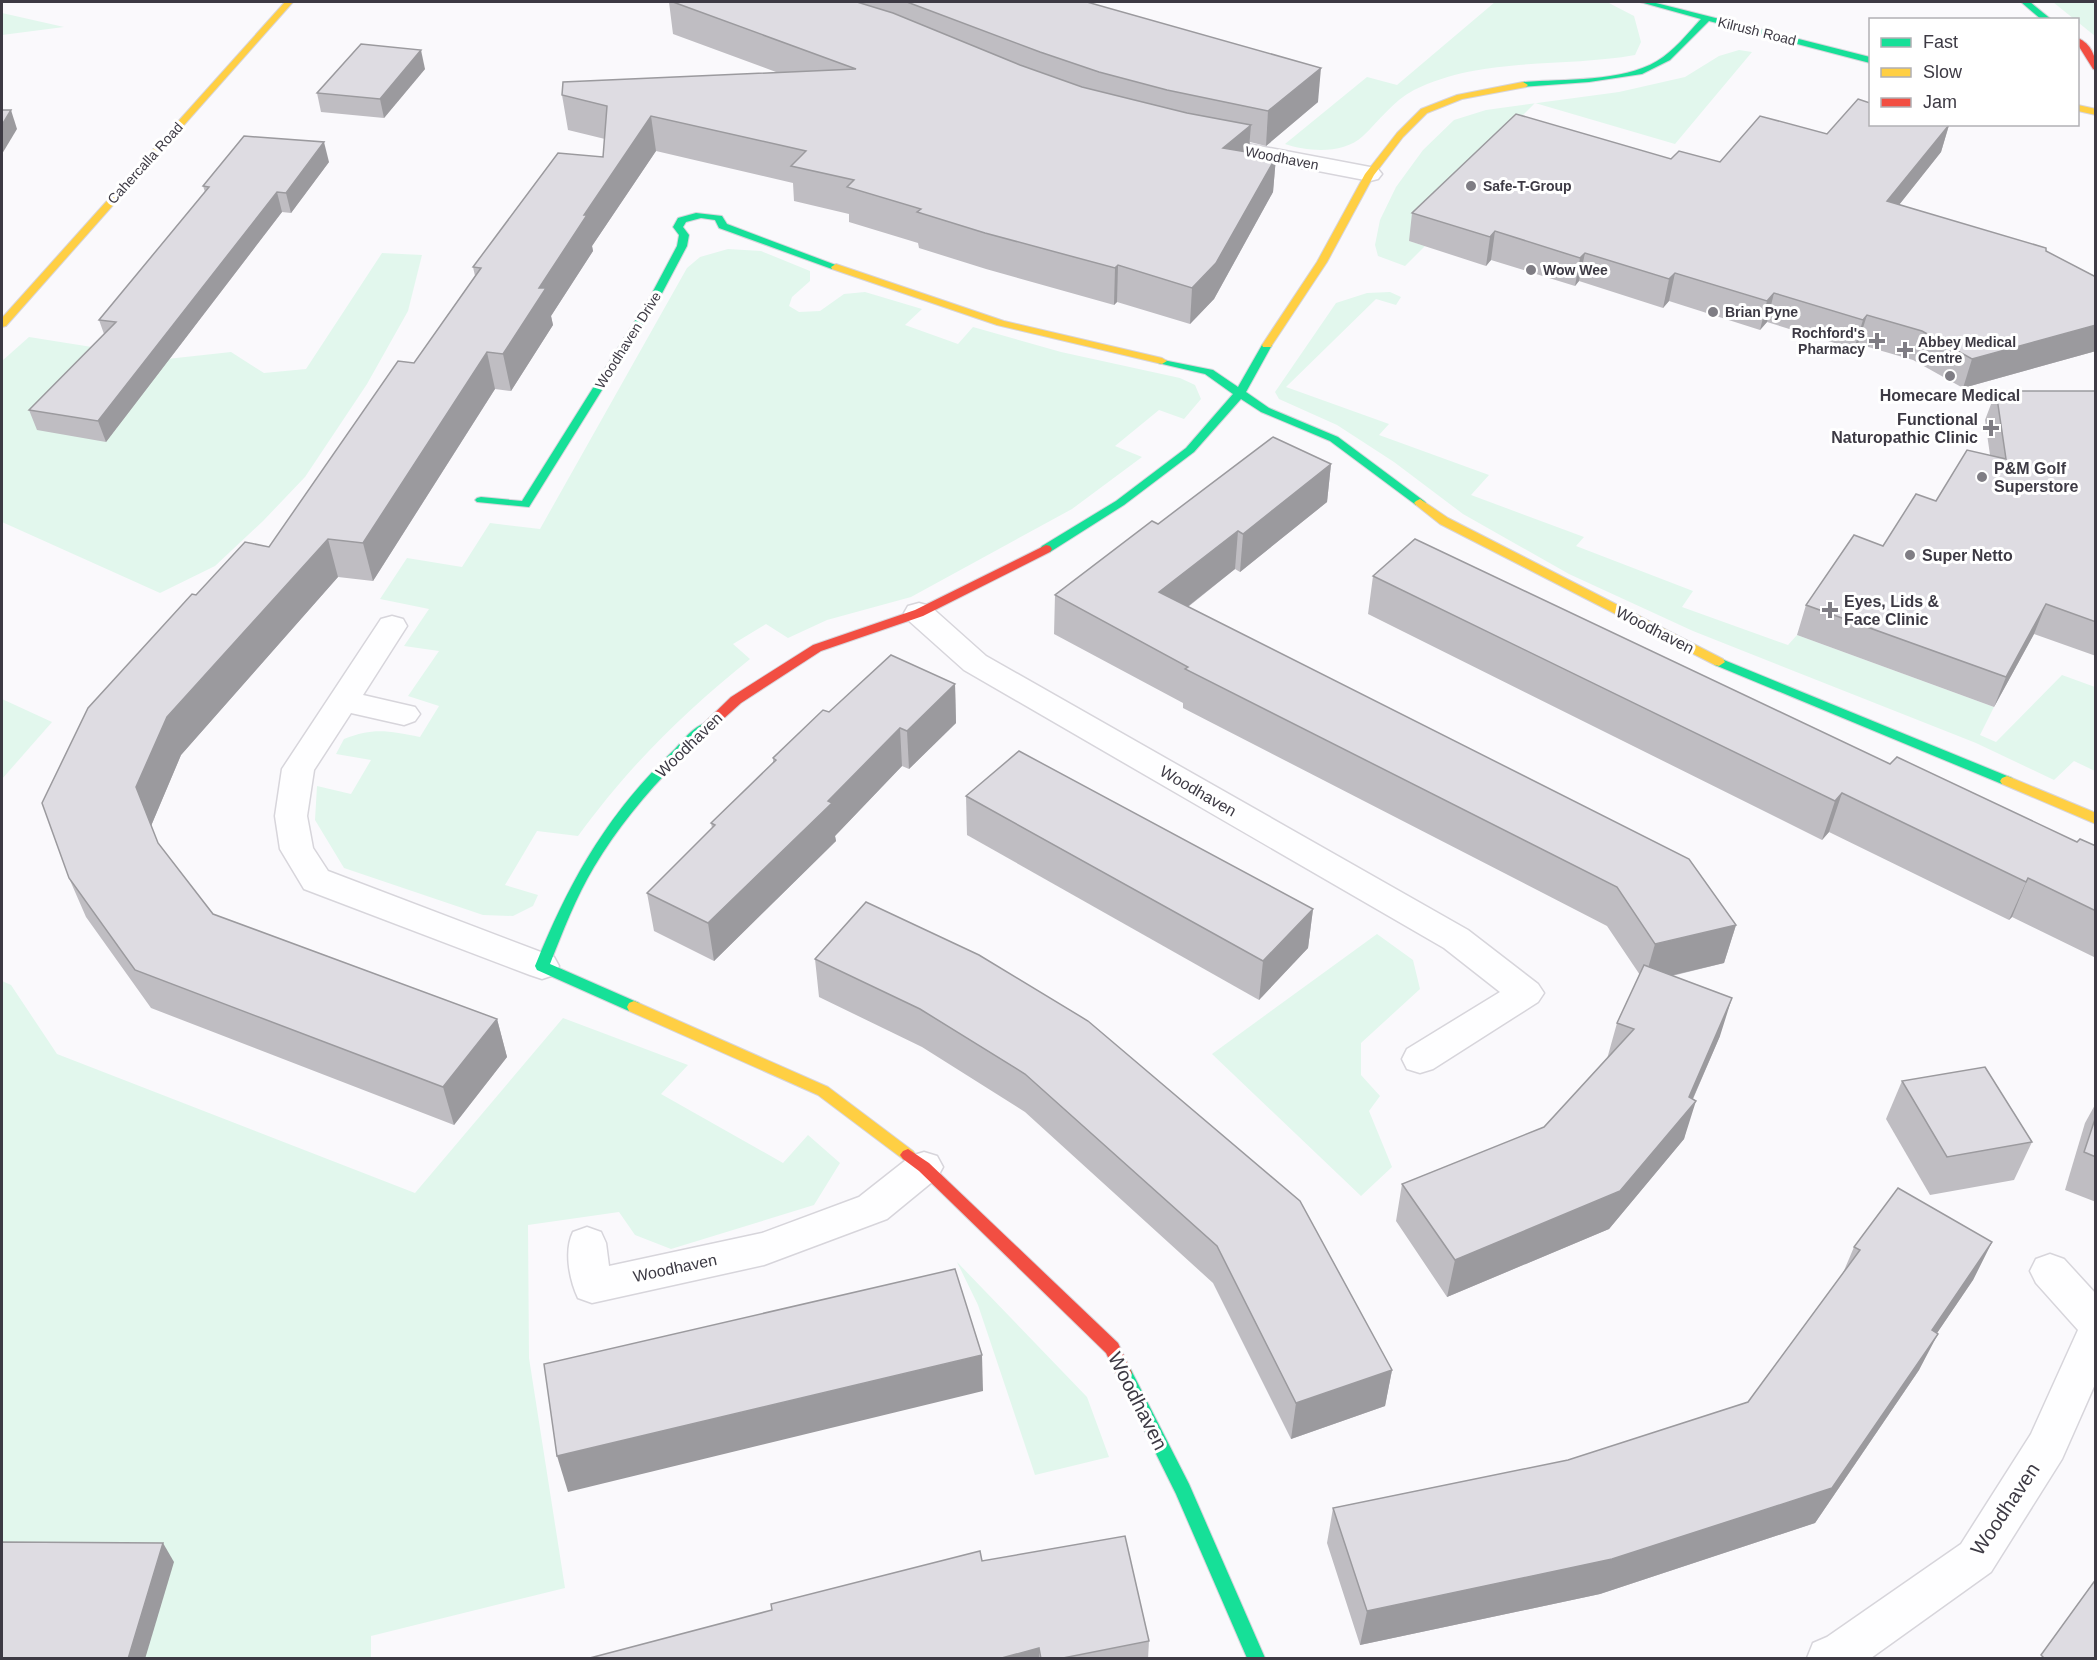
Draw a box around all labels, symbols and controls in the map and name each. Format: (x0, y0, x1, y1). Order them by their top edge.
street label: Kilrush Road (1716, 14, 1798, 48)
legend (1869, 18, 2079, 126)
text: Fast (1923, 32, 1958, 52)
text: Slow (1923, 62, 1963, 82)
text: Jam (1923, 92, 1957, 112)
street label: Cahercalla Road (104, 119, 186, 207)
street label: Woodhaven (1244, 143, 1320, 173)
place label: Safe-T-Group (1483, 178, 1572, 194)
marker: Safe-T-Group (1464, 179, 1478, 193)
place label: Wow Wee (1543, 262, 1608, 278)
marker: Wow Wee (1524, 263, 1538, 277)
street label: Woodhaven Drive (592, 289, 664, 391)
place label: Brian Pyne (1725, 304, 1798, 320)
marker: Brian Pyne (1706, 305, 1720, 319)
place label: Rochford's Pharmacy (1792, 325, 1865, 357)
marker: Rochford's Pharmacy (1870, 334, 1884, 348)
place label: Abbey Medical Centre (1918, 334, 2016, 366)
marker: Abbey Medical Centre (1896, 341, 1914, 359)
marker: Homecare Medical (1943, 369, 1957, 383)
place label: Homecare Medical (1880, 387, 2020, 404)
place label: Functional Naturopathic Clinic (1831, 411, 1978, 446)
marker: Functional Naturopathic Clinic (1982, 419, 2000, 437)
place label: P&M Golf Superstore (1994, 460, 2079, 495)
marker: P&M Golf Superstore (1975, 470, 1989, 484)
place label: Super Netto (1922, 547, 2013, 564)
marker: Super Netto (1903, 548, 1917, 562)
place label: Eyes, Lids & Face Clinic (1844, 593, 1940, 628)
marker: Eyes, Lids & Face Clinic (1821, 601, 1839, 619)
street label: Woodhaven (1613, 603, 1697, 657)
street label: Woodhaven (652, 709, 726, 781)
street label: Woodhaven (1157, 762, 1239, 820)
street label: Woodhaven (632, 1251, 718, 1285)
street label: Woodhaven (1104, 1349, 1172, 1453)
street label: Woodhaven (1966, 1459, 2044, 1559)

